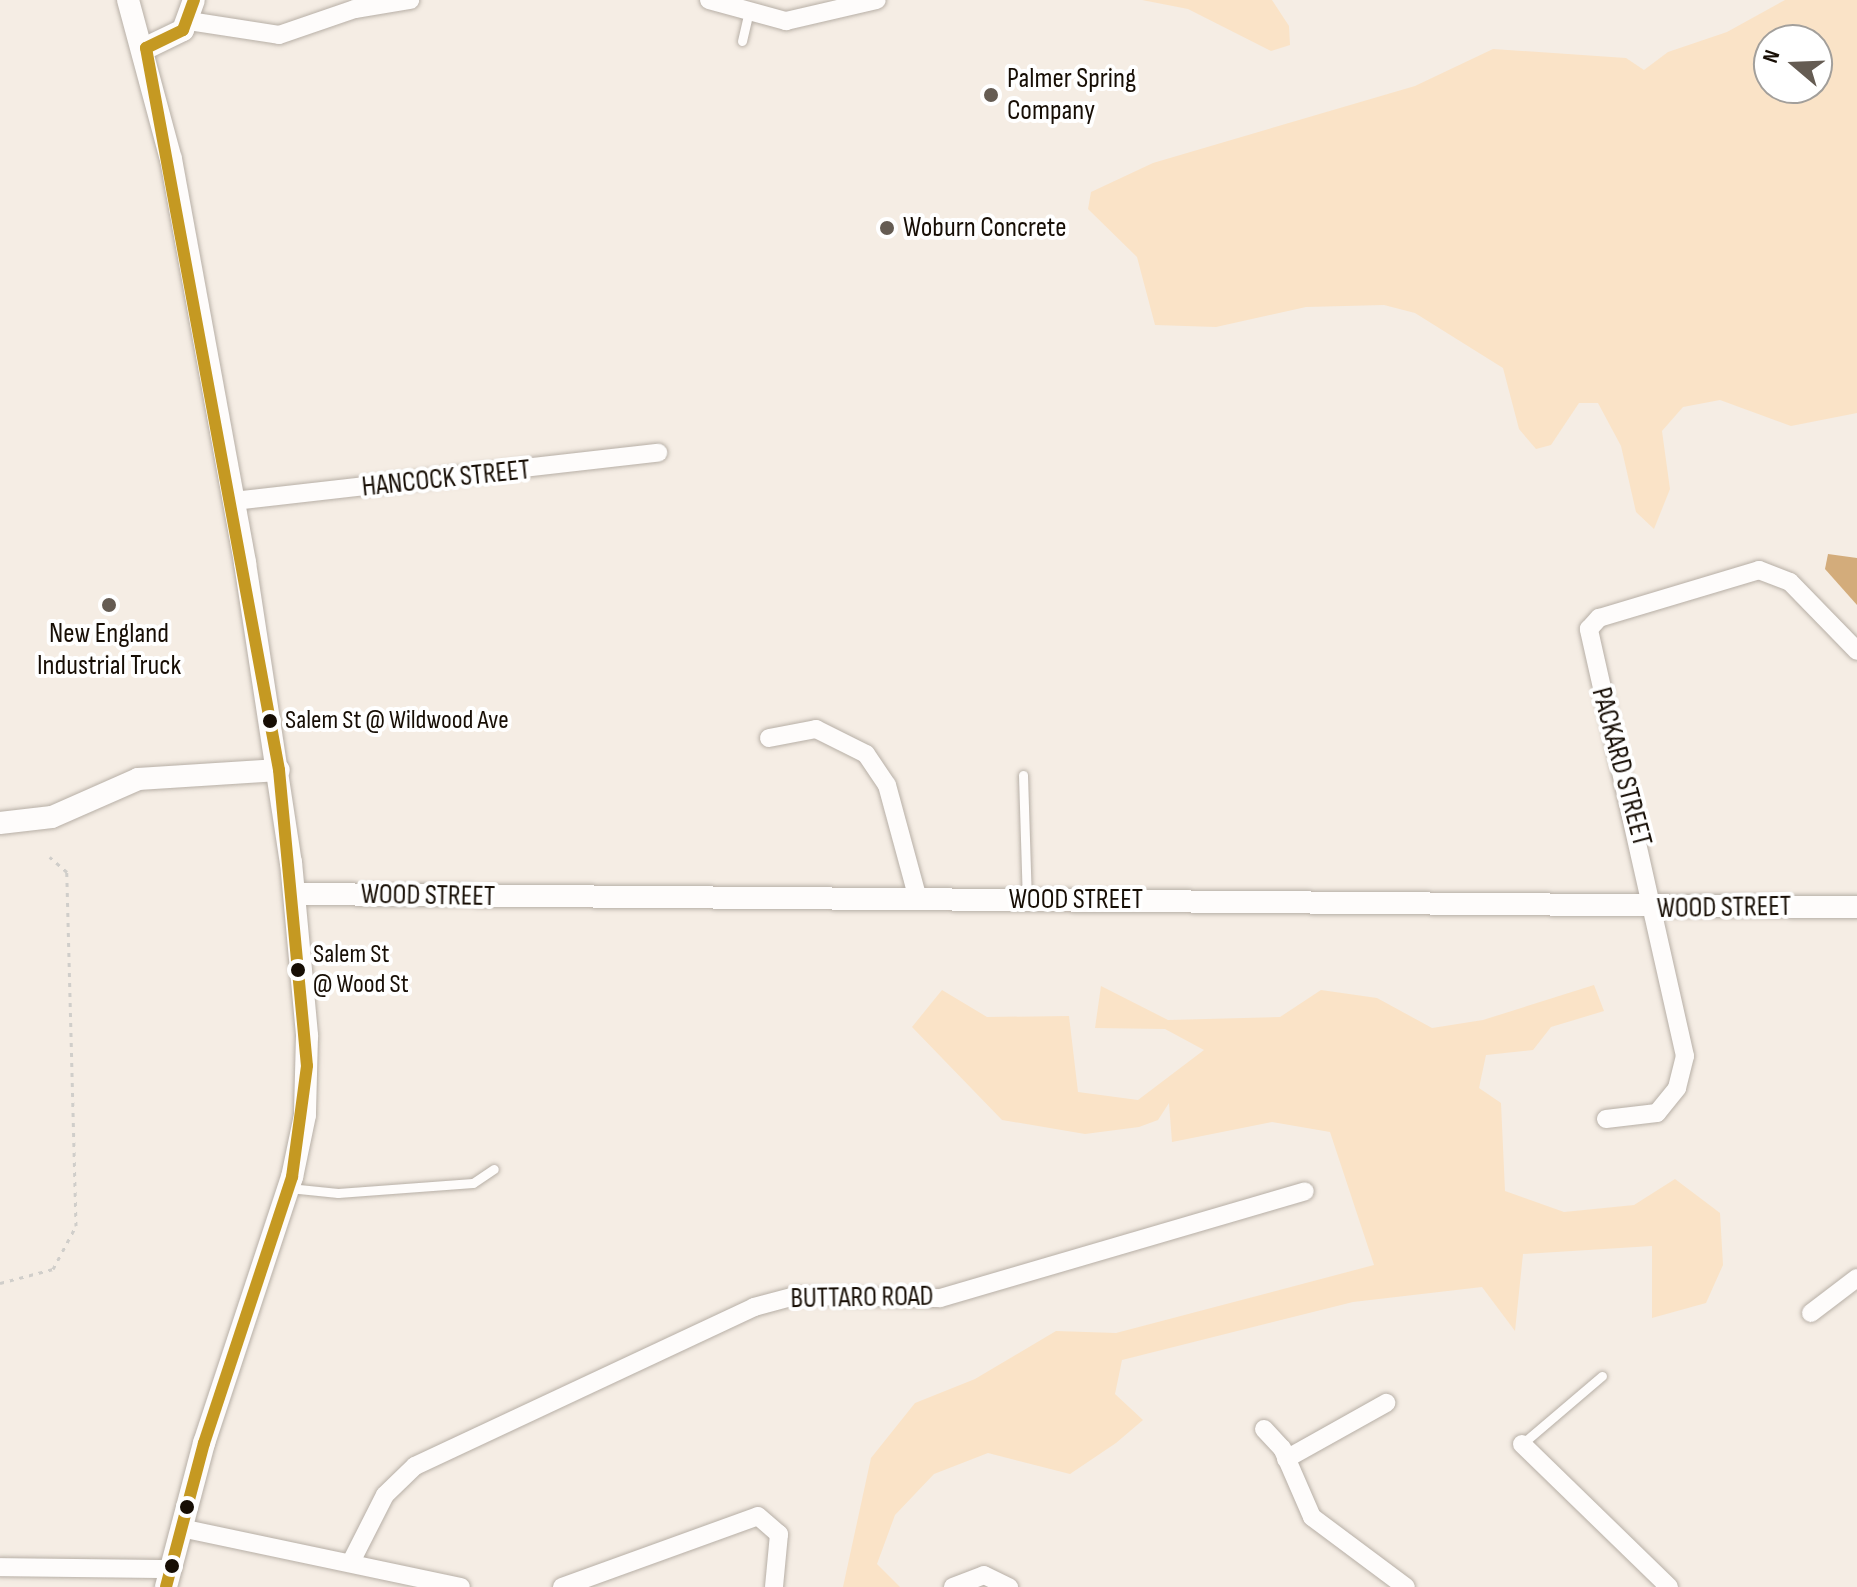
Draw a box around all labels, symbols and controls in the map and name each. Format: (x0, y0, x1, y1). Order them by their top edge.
north arrow (1753, 24, 1833, 104)
text: N (1757, 47, 1786, 67)
place label: Palmer Spring Company (1007, 62, 1136, 128)
marker: Palmer Spring Company (982, 86, 1000, 104)
place label: Woburn Concrete (903, 211, 1066, 245)
marker: Woburn Concrete (878, 219, 896, 237)
street label: HANCOCK STREET (360, 453, 532, 505)
marker: New England Industrial Truck (100, 596, 118, 614)
place label: New England Industrial Truck (37, 617, 181, 683)
street label: PACKARD STREET (1584, 684, 1658, 850)
place label: Salem St @ Wildwood Ave (285, 705, 509, 737)
marker: Salem St @ Wildwood Ave (262, 713, 278, 729)
street label: WOOD STREET (361, 878, 495, 914)
street label: WOOD STREET (1009, 883, 1143, 917)
street label: WOOD STREET (1657, 890, 1791, 926)
place label: Salem St @ Wood St (313, 939, 409, 1000)
marker: Salem St @ Wood St (290, 962, 306, 978)
street label: BUTTARO ROAD (790, 1280, 934, 1316)
unlabelled marker (179, 1499, 195, 1515)
unlabelled marker (164, 1558, 180, 1574)

